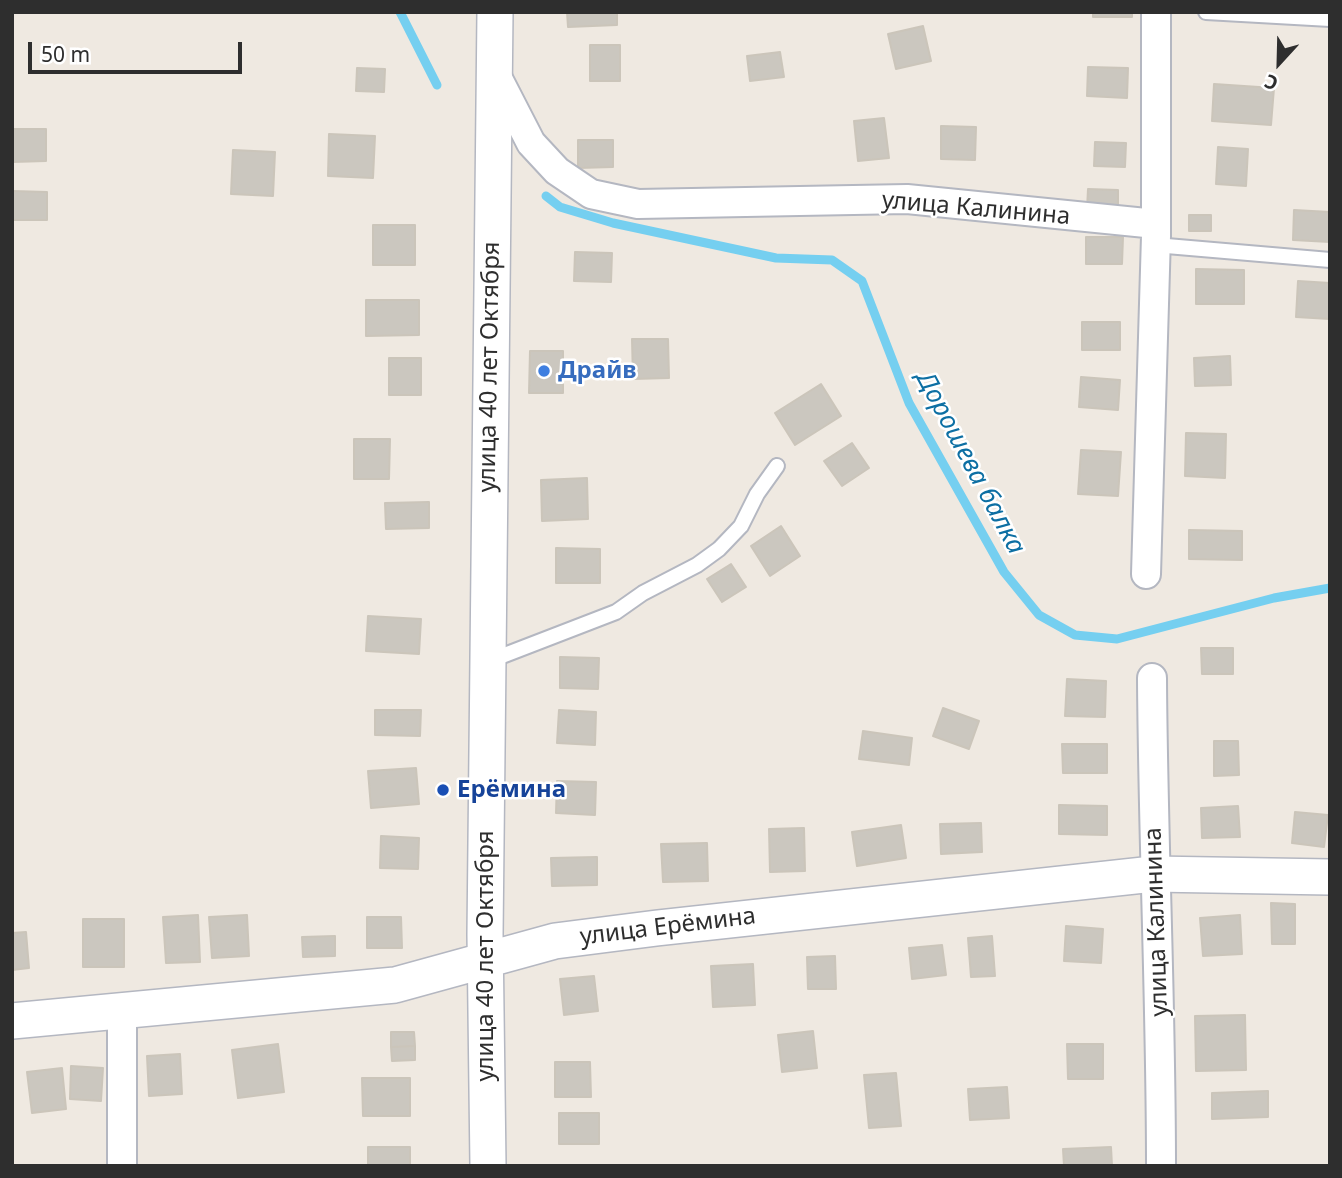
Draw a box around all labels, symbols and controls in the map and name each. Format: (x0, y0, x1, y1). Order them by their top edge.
scale bar (32, 28, 245, 72)
north arrow (1244, 28, 1314, 98)
text: 50 m (41, 40, 90, 68)
text: С (1261, 68, 1282, 97)
street label: улица Калинина (881, 186, 1071, 232)
street label: улица 40 лет Октября (473, 241, 507, 493)
place label: Драйв (558, 357, 637, 385)
marker: Драйв (536, 363, 552, 379)
water label: Дорошева балка (909, 366, 1031, 560)
place label: Ерёмина (457, 776, 566, 804)
marker: Ерёмина (435, 782, 451, 798)
street label: улица Калинина (1139, 827, 1175, 1017)
street label: улица 40 лет Октября (472, 831, 500, 1081)
street label: улица Ерёмина (578, 902, 758, 952)

